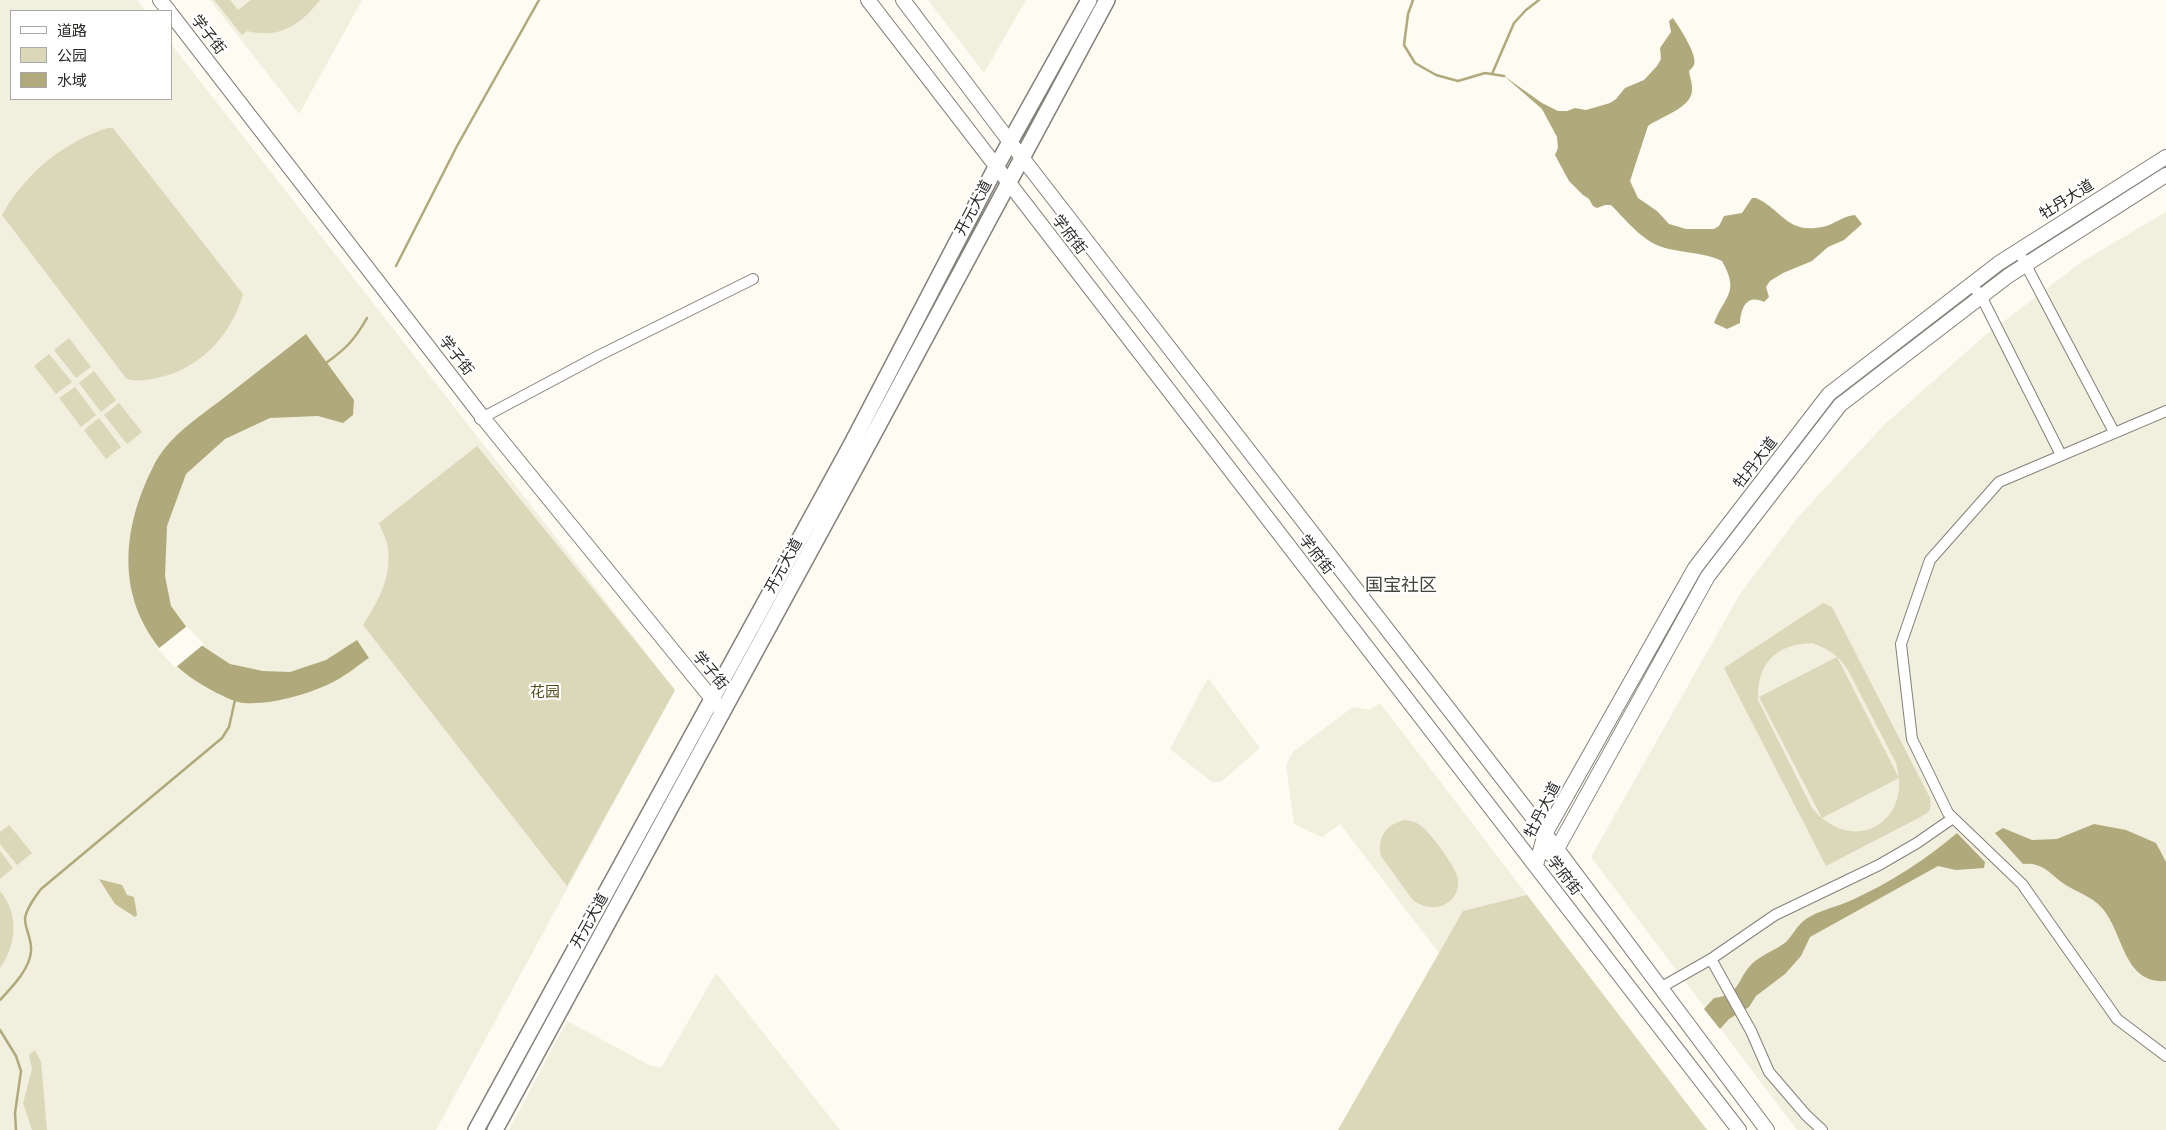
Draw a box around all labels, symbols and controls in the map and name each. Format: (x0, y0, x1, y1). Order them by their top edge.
legend (10, 10, 172, 100)
street label: 学子街 (187, 12, 229, 58)
text: 道路 (57, 22, 87, 40)
text: 公园 (57, 47, 87, 65)
text: 水域 (57, 72, 87, 90)
street label: 牡丹大道 (2037, 176, 2097, 224)
street label: 开元大道 (952, 177, 996, 239)
street label: 学府街 (1048, 212, 1090, 258)
street label: 学子街 (435, 333, 477, 379)
street label: 牡丹大道 (1730, 434, 1782, 492)
street label: 学府街 (1295, 532, 1337, 578)
street label: 开元大道 (762, 535, 806, 597)
district label: 国宝社区 (1365, 575, 1437, 597)
street label: 学子街 (689, 648, 731, 694)
park label: 花园 (530, 684, 560, 702)
street label: 牡丹大道 (1521, 779, 1565, 841)
street label: 学府街 (1543, 853, 1585, 899)
street label: 开元大道 (568, 890, 612, 952)

